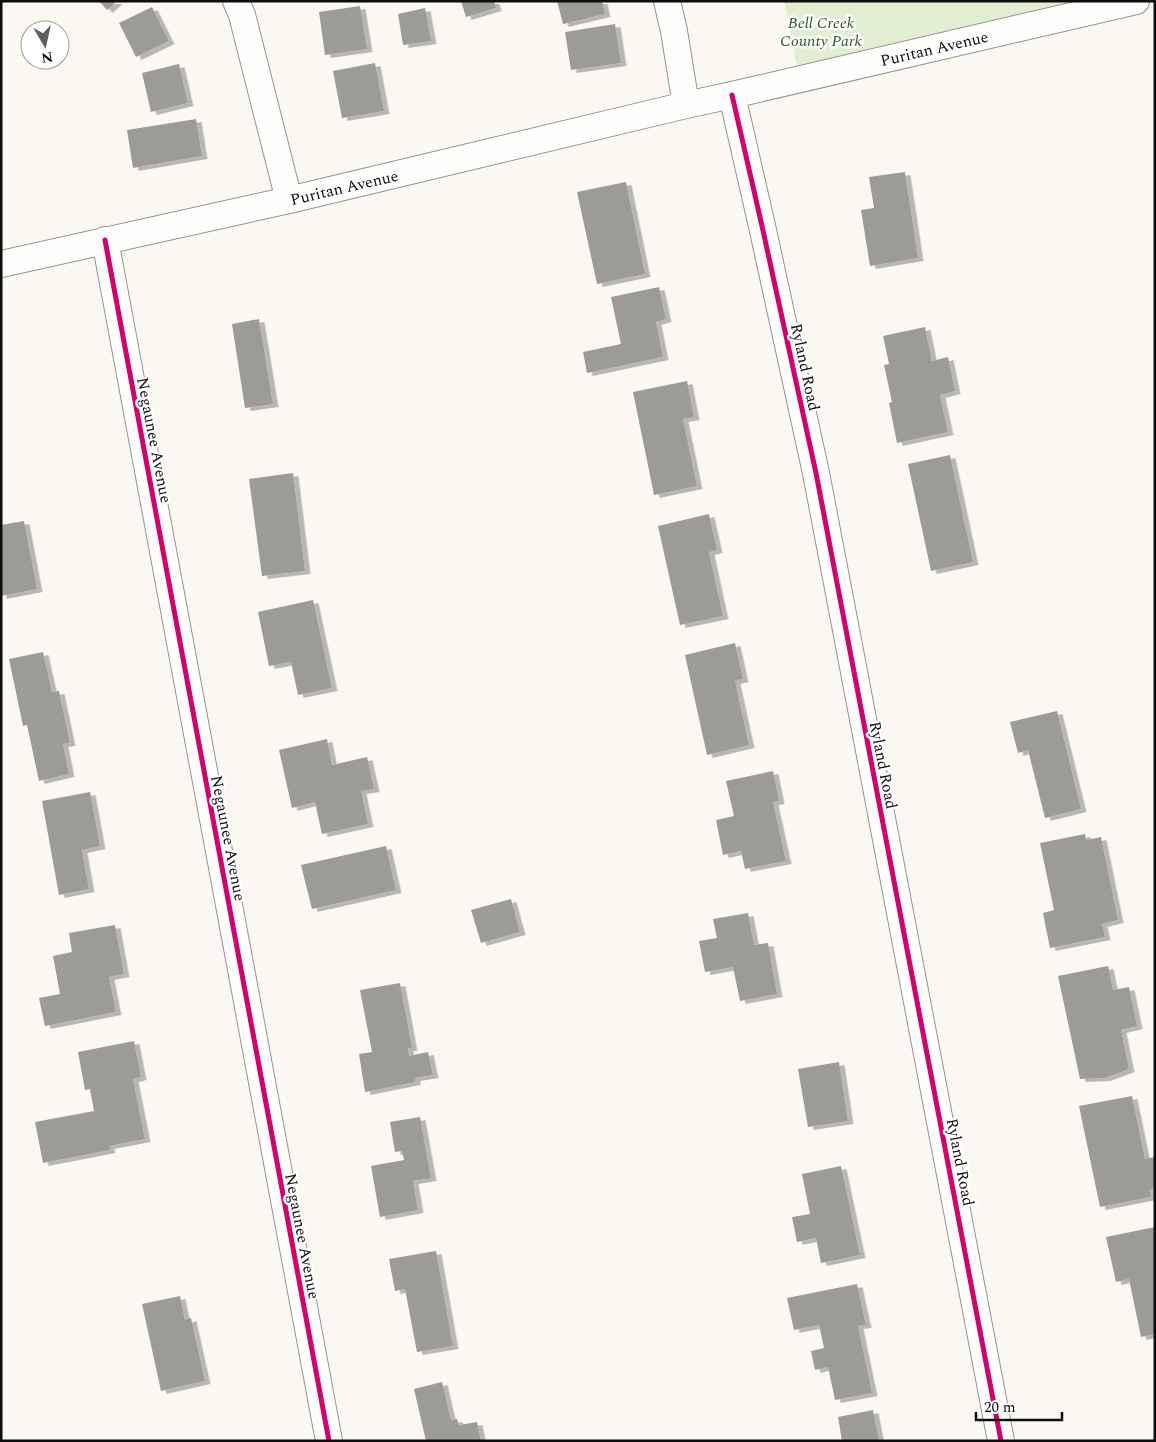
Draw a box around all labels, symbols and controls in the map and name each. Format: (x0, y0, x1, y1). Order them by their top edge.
park label: Bell Creek County Park (780, 11, 862, 53)
north arrow (20, 20, 70, 70)
street label: Puritan Avenue (878, 25, 991, 73)
text: N (40, 46, 54, 69)
street label: Puritan Avenue (288, 164, 401, 212)
street label: Ryland Road (784, 321, 826, 413)
street label: Negaunee Avenue (130, 375, 178, 505)
street label: Ryland Road (863, 719, 903, 811)
street label: Negaunee Avenue (204, 773, 252, 903)
street label: Ryland Road (940, 1116, 980, 1208)
street label: Negaunee Avenue (278, 1171, 326, 1301)
scale bar (976, 1390, 1062, 1422)
text: 20 m (984, 1396, 1016, 1419)

